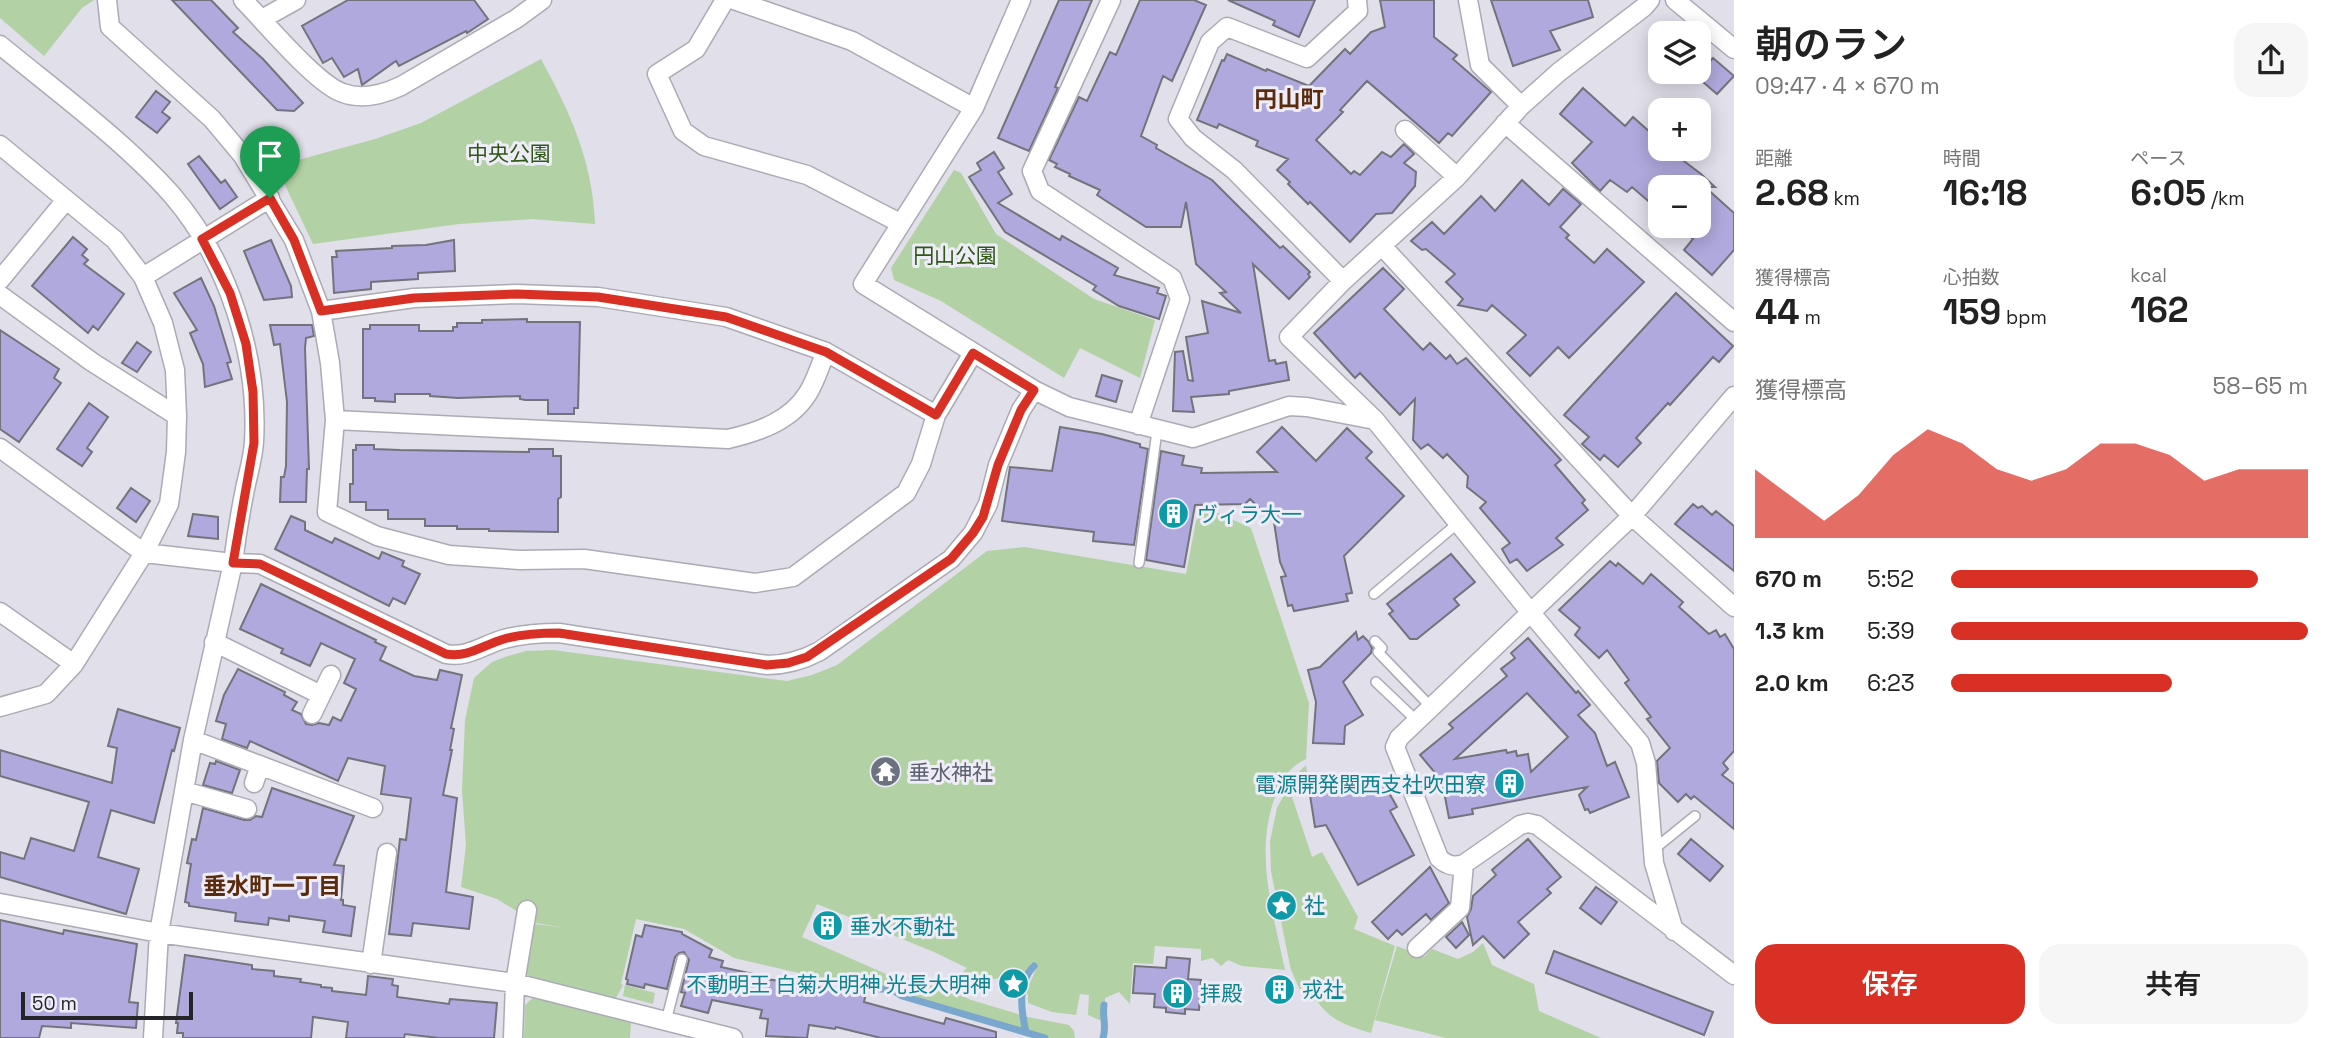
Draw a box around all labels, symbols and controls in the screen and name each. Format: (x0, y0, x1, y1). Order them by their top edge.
map controls (1648, 21, 1711, 238)
button: layers (1648, 21, 1711, 84)
text: 朝のラン (1755, 21, 1907, 69)
button: share (2234, 23, 2308, 97)
text: 09:47 · 4 × 670 m (1755, 71, 1940, 101)
district label: 円山町 (1255, 84, 1324, 114)
button: + (1648, 98, 1711, 161)
pin (240, 126, 300, 198)
icon: arrive (251, 137, 289, 175)
park label: 中央公園 (467, 140, 551, 167)
text: 距離 (1755, 146, 1793, 171)
text: 時間 (1943, 146, 1981, 171)
text: ペース (2130, 146, 2186, 171)
text: 2.68 (1755, 171, 1829, 215)
text: 16:18 (1943, 171, 2027, 215)
text: 6:05 (2130, 171, 2206, 215)
button: − (1648, 175, 1711, 238)
text: km (1829, 186, 1860, 211)
text: /km (2206, 186, 2245, 211)
park label: 円山公園 (913, 242, 997, 269)
text: kcal (2130, 263, 2167, 288)
text: 獲得標高 (1755, 265, 1831, 290)
text: 心拍数 (1943, 265, 2000, 290)
text: 162 (2130, 288, 2188, 332)
text: 44 (1755, 290, 1800, 334)
text: 159 (1943, 290, 2001, 334)
text: m (1800, 305, 1821, 330)
text: bpm (2001, 305, 2047, 330)
text: 58–65 m (2212, 371, 2308, 401)
text: 獲得標高 (1755, 375, 1847, 405)
building icon: ヴィラ大一 (1157, 497, 1191, 531)
place label: ヴィラ大一 (1197, 501, 1302, 528)
text: 670 m (1755, 564, 1822, 594)
text: 5:52 (1867, 564, 1914, 594)
text: 1.3 km (1755, 616, 1825, 646)
text: 5:39 (1867, 616, 1915, 646)
text: 2.0 km (1755, 668, 1829, 698)
text: 6:23 (1867, 668, 1915, 698)
temple icon: 垂水神社 (869, 755, 903, 789)
place label: 垂水神社 (909, 759, 993, 786)
building icon: 電源開発関西支社吹田寮 (1492, 767, 1526, 801)
place label: 電源開発関西支社吹田寮 (1255, 771, 1486, 798)
district label: 垂水町一丁目 (203, 871, 341, 901)
place icon: 社 (1264, 888, 1298, 922)
place label: 社 (1304, 892, 1325, 919)
building icon: 垂水不動社 (810, 909, 844, 943)
place label: 垂水不動社 (850, 913, 955, 940)
button: 保存 (1755, 944, 2025, 1024)
button: 共有 (2039, 944, 2308, 1024)
place icon: 不動明王 白菊大明神 光長大明神 (997, 967, 1031, 1001)
place label: 不動明王 白菊大明神 光長大明神 (686, 971, 991, 998)
building icon: 戎社 (1262, 972, 1296, 1006)
building icon: 拝殿 (1160, 976, 1194, 1010)
place label: 戎社 (1302, 976, 1344, 1003)
place label: 拝殿 (1200, 980, 1242, 1007)
scale bar (21, 989, 192, 1021)
text: 50 m (32, 991, 77, 1016)

